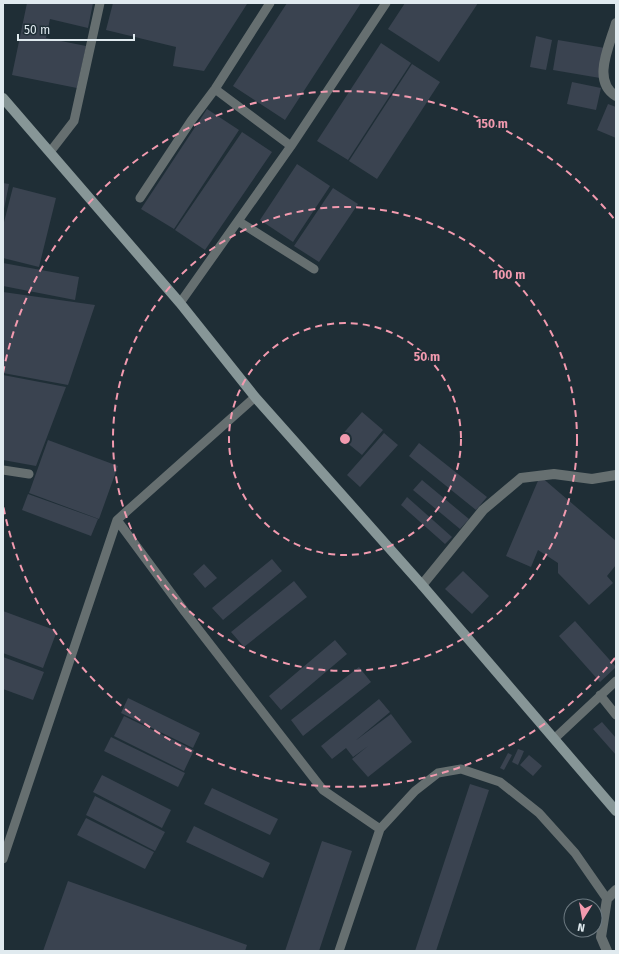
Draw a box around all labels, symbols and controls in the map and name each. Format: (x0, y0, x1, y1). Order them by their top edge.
scale bar (18, 16, 134, 42)
text: 50 m (24, 23, 50, 37)
text: 150 m (476, 117, 508, 131)
text: 100 m (493, 268, 525, 282)
text: 50 m (414, 350, 440, 364)
centre of rings (338, 432, 352, 446)
north arrow (563, 898, 603, 938)
text: N (576, 920, 586, 934)

